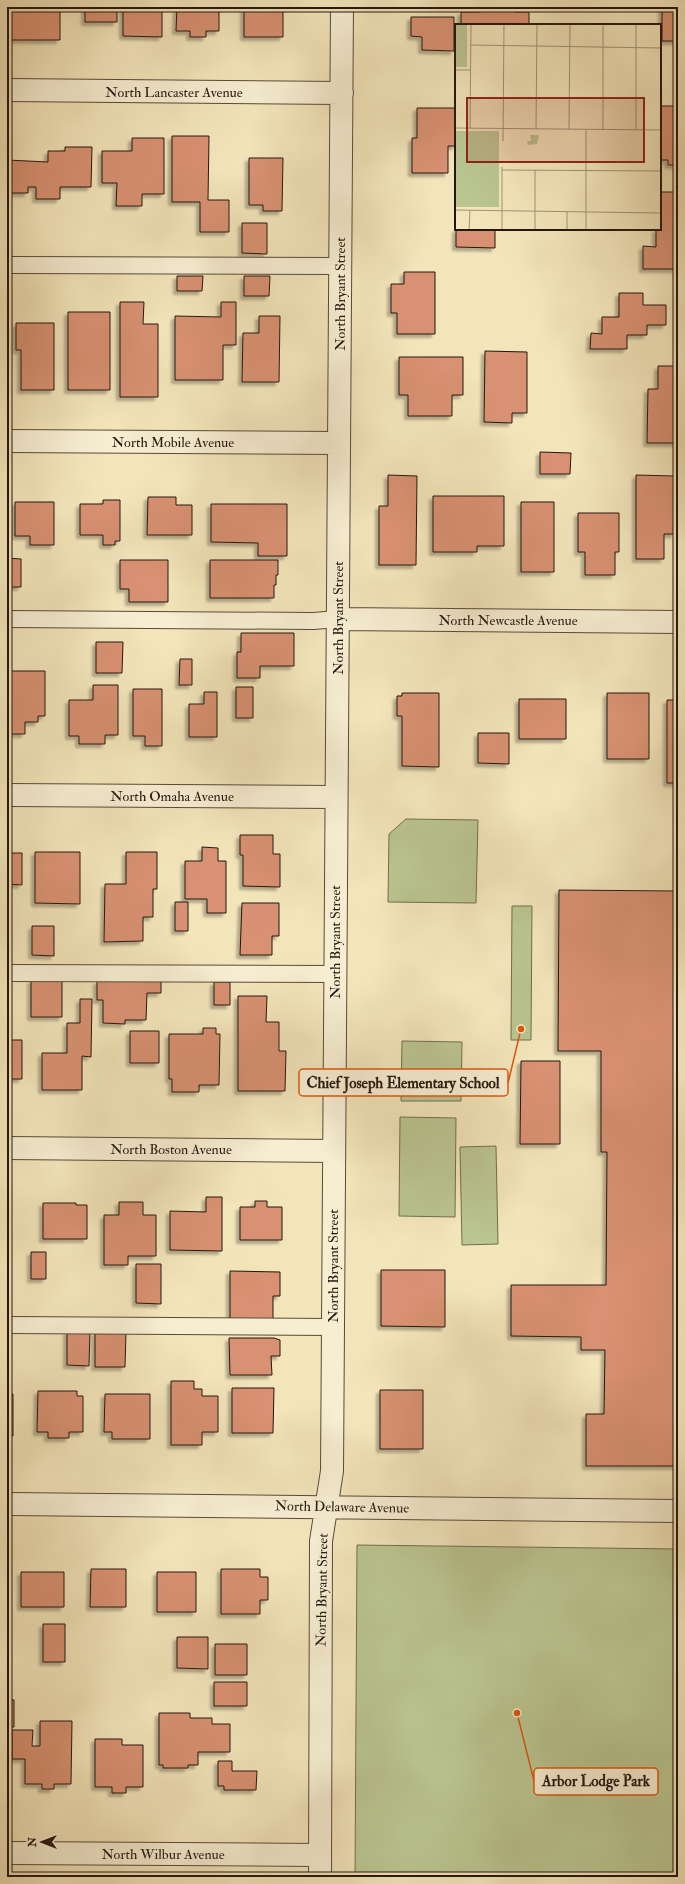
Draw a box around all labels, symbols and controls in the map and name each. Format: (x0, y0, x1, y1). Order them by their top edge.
inset map (455, 24, 661, 230)
street label: North Lancaster Avenue (105, 84, 243, 101)
street label: North Bryant Street (332, 237, 350, 351)
street label: North Mobile Avenue (112, 434, 234, 451)
street label: North Bryant Street (330, 561, 348, 675)
street label: North Newcastle Avenue (438, 612, 578, 629)
street label: North Omaha Avenue (110, 788, 234, 805)
street label: North Bryant Street (327, 885, 345, 999)
callout: Chief Joseph Elementary School (299, 1069, 508, 1096)
text: Chief Joseph Elementary School (306, 1074, 500, 1094)
street label: North Boston Avenue (110, 1141, 232, 1158)
street label: North Bryant Street (325, 1209, 343, 1323)
street label: North Delaware Avenue (275, 1497, 409, 1517)
street label: North Bryant Street (313, 1533, 332, 1647)
callout: Arbor Lodge Park (534, 1768, 658, 1795)
text: Arbor Lodge Park (541, 1772, 651, 1792)
north arrow (22, 1822, 62, 1862)
text: N (26, 1836, 39, 1848)
street label: North Wilbur Avenue (101, 1846, 225, 1863)

